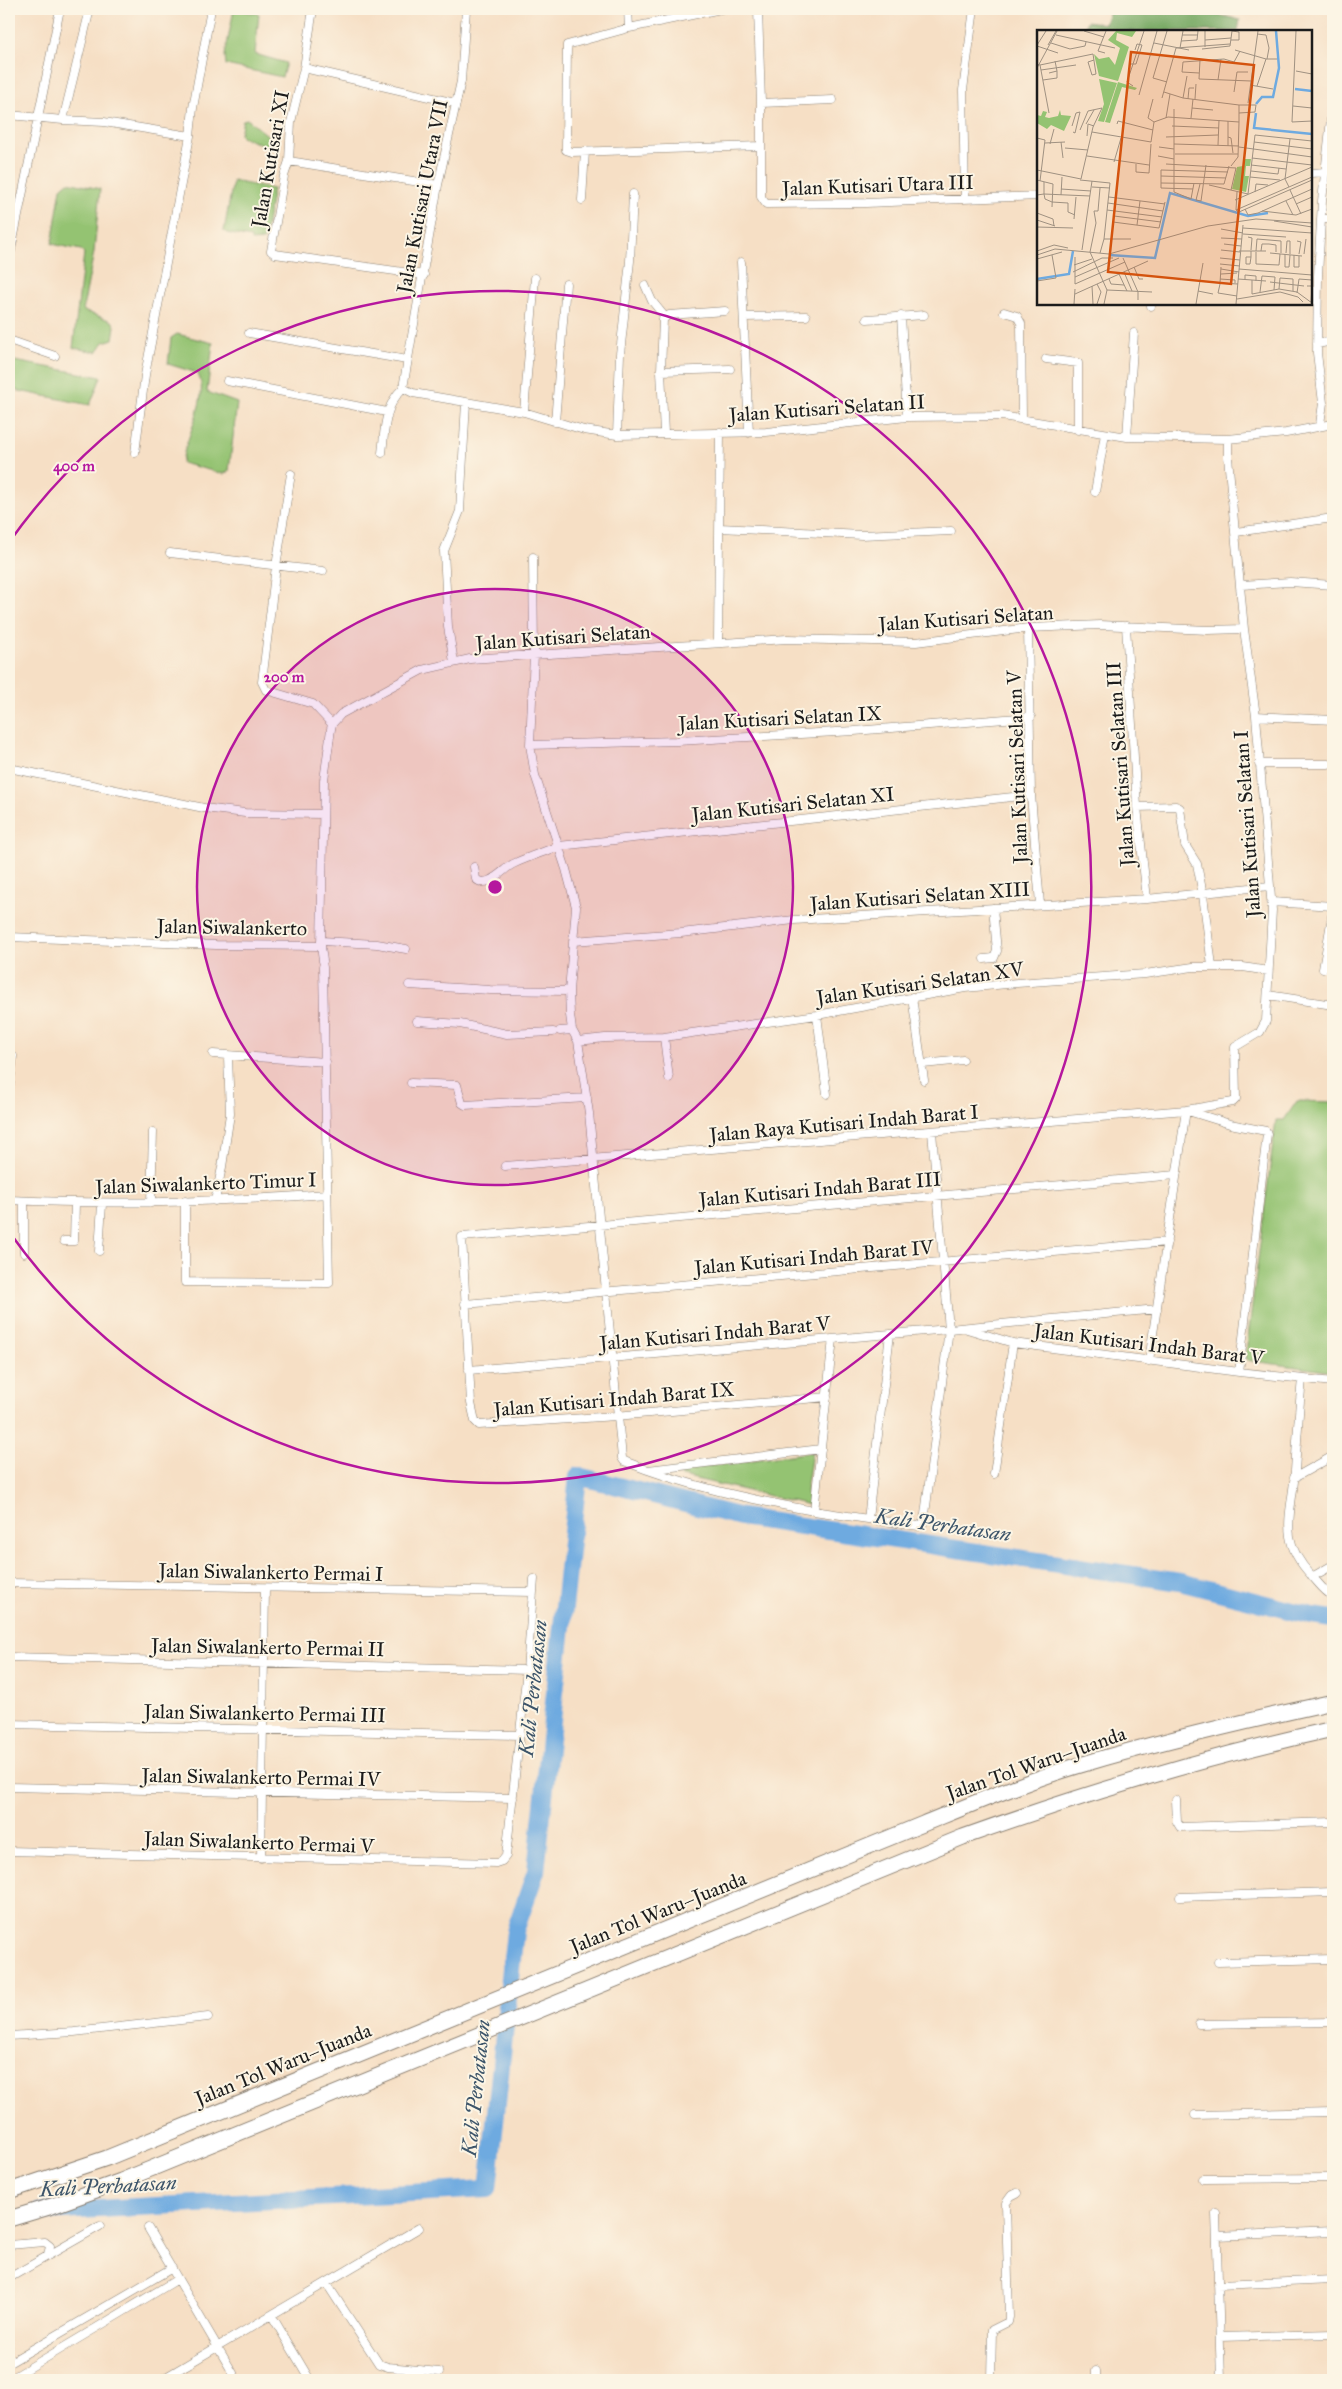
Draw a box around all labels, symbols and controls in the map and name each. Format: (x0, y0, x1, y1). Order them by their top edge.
inset map (1037, 30, 1312, 305)
street label: Jalan Kutisari XI (246, 88, 295, 232)
street label: Jalan Kutisari Utara VII (391, 97, 454, 297)
street label: Jalan Kutisari Utara III (780, 170, 974, 201)
street label: Jalan Kutisari Selatan II (726, 389, 926, 428)
text: 400 m (53, 457, 95, 476)
street label: Jalan Kutisari Selatan (876, 600, 1054, 637)
street label: Jalan Kutisari Selatan (473, 619, 651, 656)
street label: Jalan Kutisari Selatan III (1101, 661, 1140, 869)
text: 200 m (264, 668, 305, 686)
street label: Jalan Kutisari Selatan V (1002, 669, 1033, 866)
street label: Jalan Kutisari Selatan IX (676, 701, 883, 736)
street label: Jalan Kutisari Selatan I (1228, 729, 1267, 921)
street label: Jalan Kutisari Selatan XI (689, 781, 896, 828)
street label: Jalan Kutisari Selatan XIII (807, 876, 1031, 917)
centre of rings (486, 878, 504, 896)
street label: Jalan Siwalankerto (155, 914, 307, 941)
street label: Jalan Kutisari Selatan XV (813, 956, 1026, 1011)
street label: Jalan Raya Kutisari Indah Barat I (706, 1099, 980, 1148)
street label: Jalan Kutisari Indah Barat III (696, 1166, 942, 1213)
street label: Jalan Siwalankerto Timur I (93, 1167, 317, 1200)
street label: Jalan Kutisari Indah Barat IV (691, 1234, 936, 1281)
street label: Jalan Kutisari Indah Barat V (597, 1311, 832, 1356)
street label: Jalan Kutisari Indah Barat V (1031, 1318, 1266, 1371)
street label: Jalan Kutisari Indah Barat IX (491, 1376, 736, 1423)
water label: Kali Perbatasan (872, 1502, 1013, 1547)
street label: Jalan Siwalankerto Permai I (156, 1558, 384, 1587)
water label: Kali Perbatasan (513, 1618, 553, 1759)
street label: Jalan Siwalankerto Permai II (149, 1633, 385, 1662)
street label: Jalan Siwalankerto Permai III (142, 1699, 386, 1728)
street label: Jalan Tol Waru–Juanda (941, 1721, 1130, 1807)
street label: Jalan Siwalankerto Permai IV (139, 1763, 382, 1792)
street label: Jalan Siwalankerto Permai V (141, 1826, 376, 1859)
street label: Jalan Tol Waru–Juanda (564, 1865, 751, 1960)
street label: Jalan Tol Waru–Juanda (189, 2017, 376, 2112)
water label: Kali Perbatasan (456, 2018, 496, 2159)
water label: Kali Perbatasan (38, 2169, 177, 2203)

